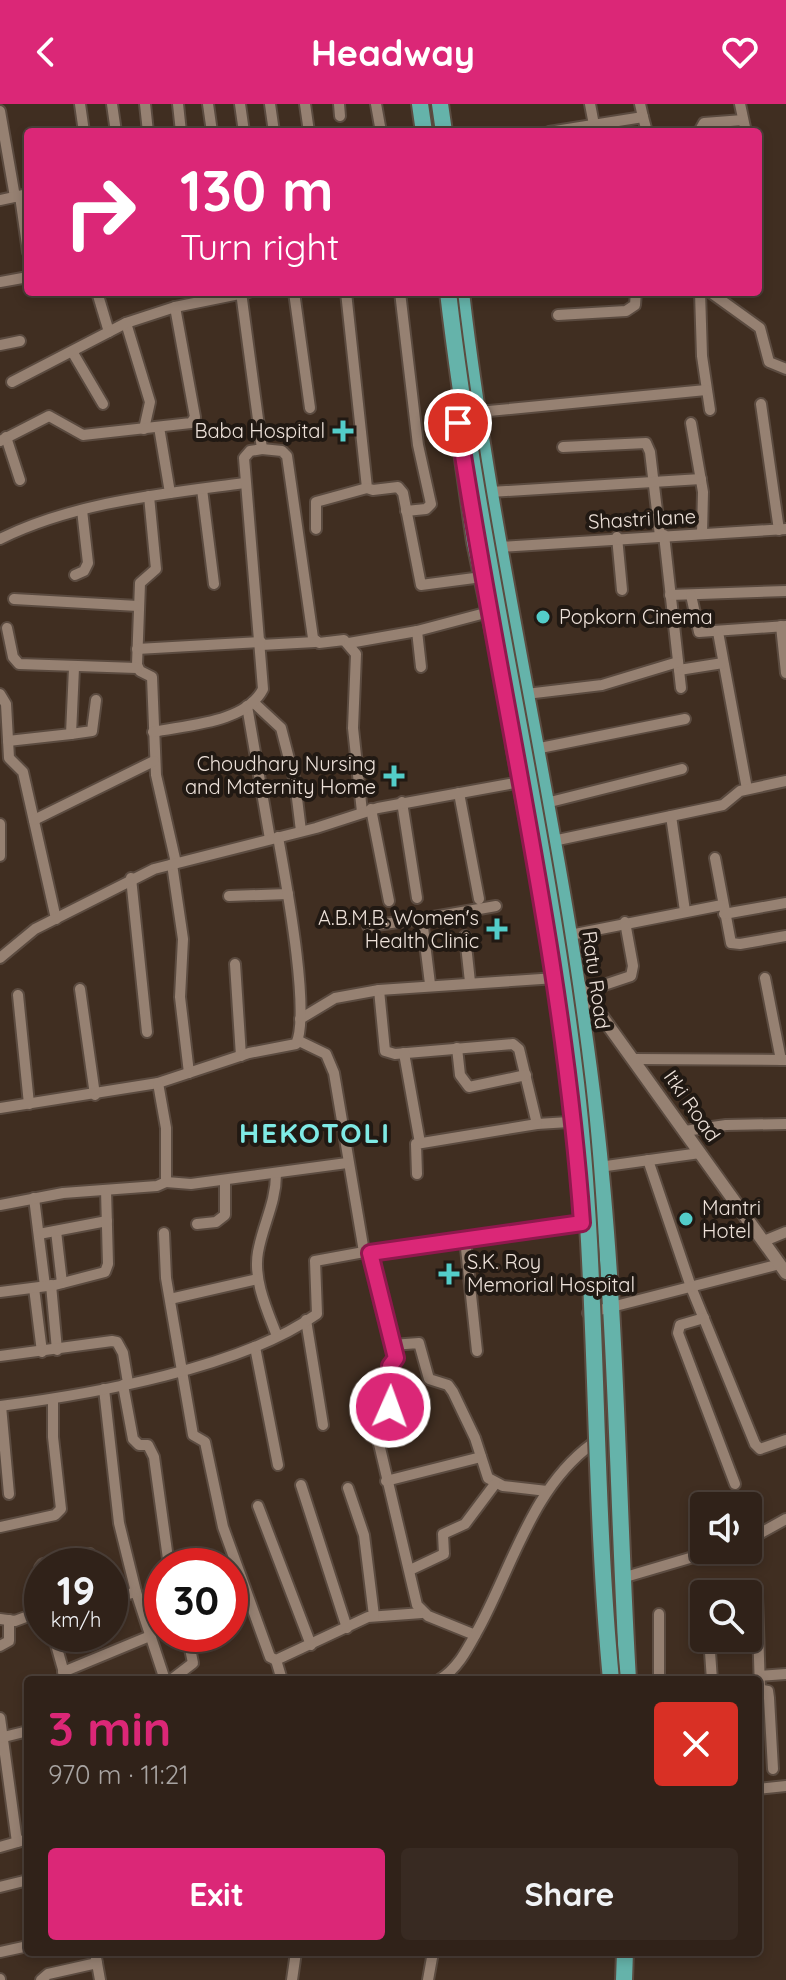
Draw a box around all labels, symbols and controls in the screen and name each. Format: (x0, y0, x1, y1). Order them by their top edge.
icon: back (24, 30, 68, 74)
text: Headway (311, 30, 475, 75)
icon: heart (718, 30, 762, 74)
text: 130 m (180, 155, 334, 225)
icon: right (48, 160, 152, 264)
text: Turn right (180, 224, 339, 269)
pin (424, 389, 492, 457)
icon: arrive (436, 401, 480, 445)
place label: Baba Hospital (194, 418, 325, 443)
marker: Baba Hospital (332, 420, 354, 442)
street label: Shastri lane (587, 503, 697, 534)
place label: Popkorn Cinema (559, 604, 713, 629)
marker: Popkorn Cinema (534, 608, 552, 626)
place label: Choudhary Nursing and Maternity Home (185, 751, 376, 799)
marker: Choudhary Nursing and Maternity Home (383, 765, 405, 787)
place label: A.B.M.B. Women's Health Clinic (318, 905, 479, 953)
marker: A.B.M.B. Women's Health Clinic (486, 918, 508, 940)
street label: Ratu Road (577, 929, 616, 1031)
street label: Itki Road (659, 1065, 726, 1146)
district label: HEKOTOLI (239, 1115, 391, 1150)
place label: Mantri Hotel (702, 1195, 761, 1243)
marker: Mantri Hotel (677, 1210, 695, 1228)
place label: S.K. Roy Memorial Hospital (467, 1249, 635, 1297)
marker: S.K. Roy Memorial Hospital (438, 1263, 460, 1285)
position arrow (348, 1365, 432, 1449)
map controls (690, 1492, 762, 1652)
button: sound (690, 1492, 762, 1564)
speed limit sign: 30 (144, 1548, 248, 1652)
text: 19 (57, 1565, 95, 1615)
button: search (690, 1580, 762, 1652)
text: km/h (51, 1607, 101, 1632)
text: 3 min (48, 1698, 171, 1758)
button: close (654, 1702, 738, 1786)
text: 970 m · 11:21 (48, 1758, 189, 1791)
button: Exit (48, 1848, 385, 1940)
button: Share (401, 1848, 738, 1940)

